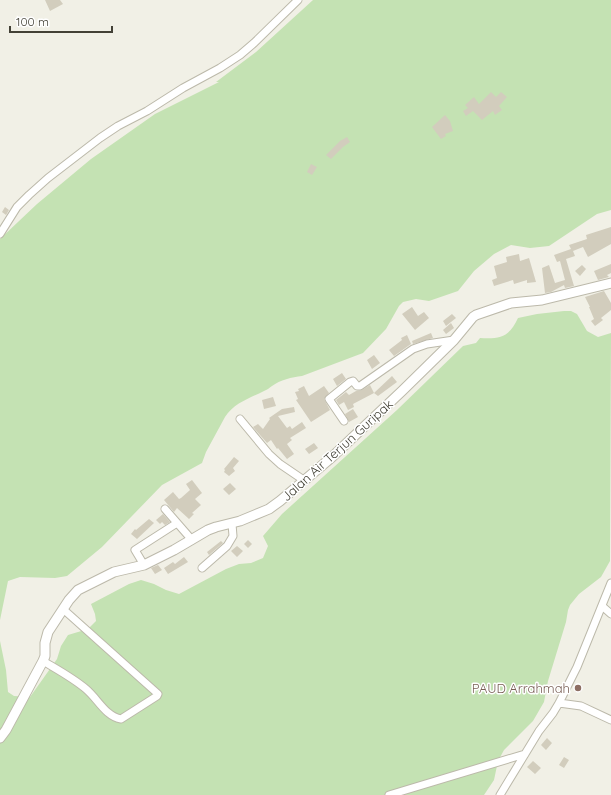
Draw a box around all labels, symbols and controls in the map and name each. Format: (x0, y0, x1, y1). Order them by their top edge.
scale bar (10, 8, 112, 34)
text: 100 m (16, 14, 49, 29)
street label: Jalan Air Terjun Guripak (278, 396, 396, 504)
place label: PAUD Arrahmah (472, 680, 570, 696)
marker: PAUD Arrahmah (573, 683, 583, 693)

